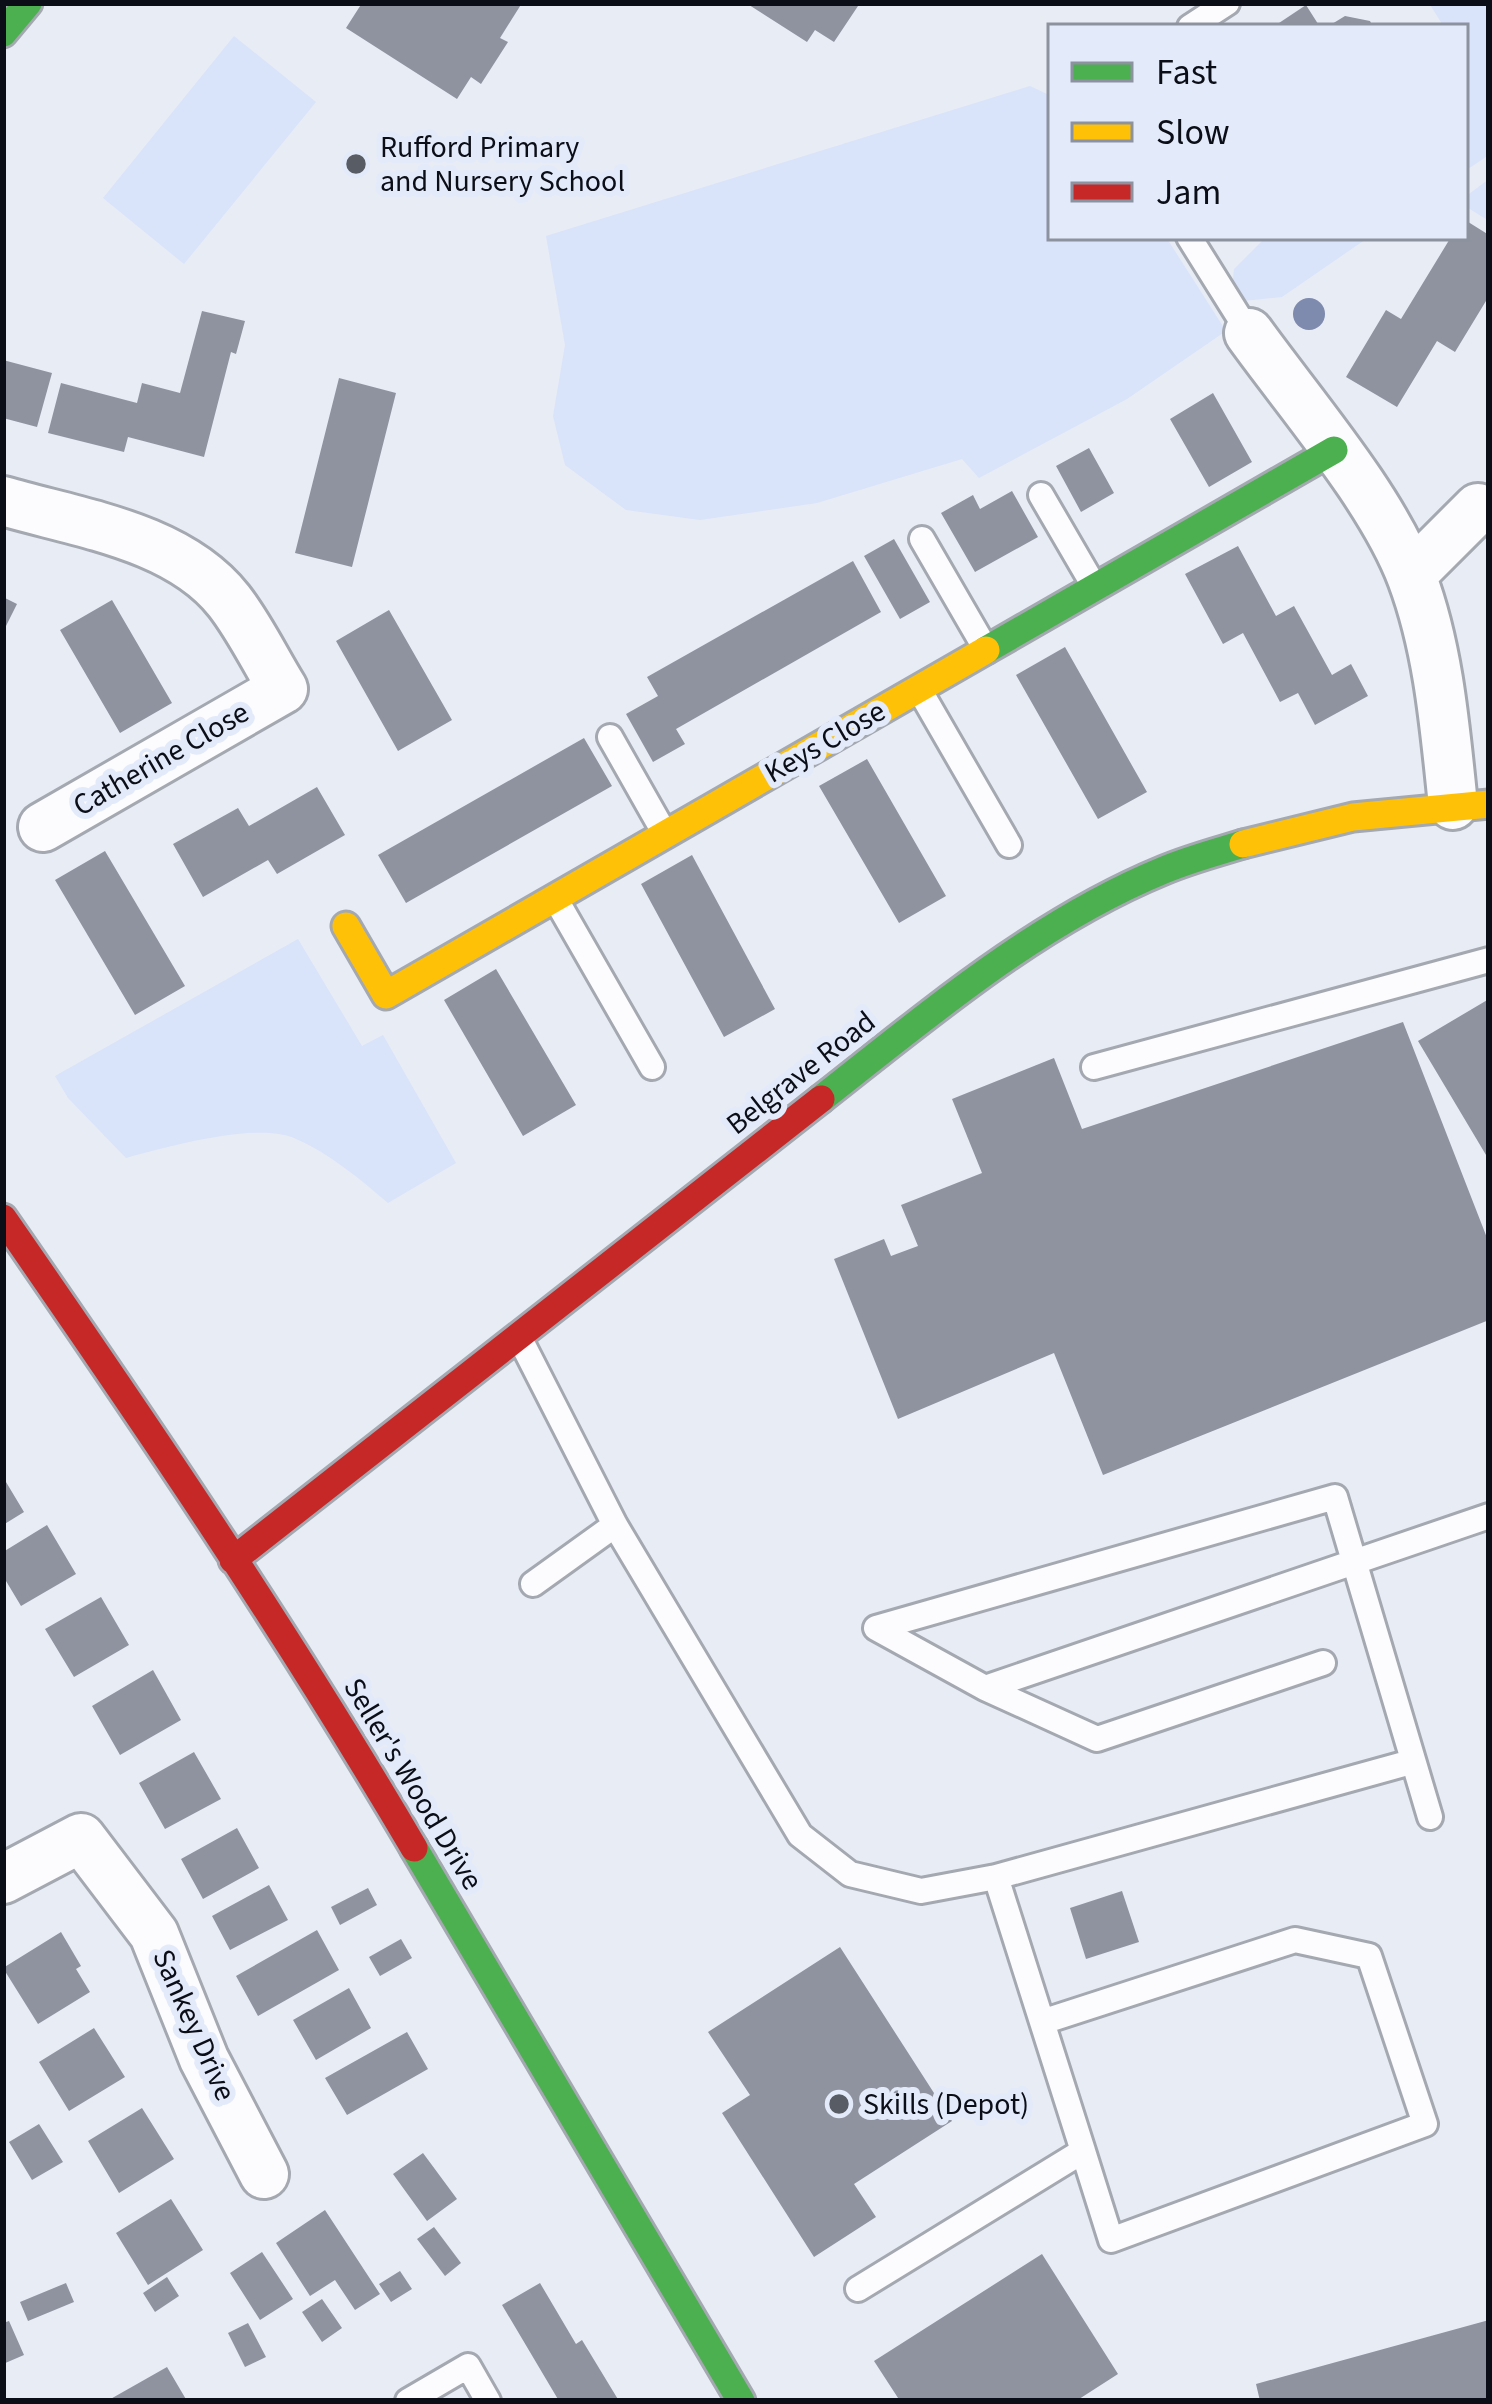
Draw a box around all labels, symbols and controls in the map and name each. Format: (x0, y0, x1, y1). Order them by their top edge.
legend (1048, 24, 1468, 240)
text: Fast (1156, 47, 1217, 98)
text: Slow (1156, 107, 1230, 158)
place label: Rufford Primary and Nursery School (380, 126, 625, 203)
marker: Rufford Primary and Nursery School (343, 151, 369, 177)
text: Jam (1156, 167, 1221, 218)
street label: Keys Close (757, 690, 893, 794)
street label: Catherine Close (65, 691, 257, 827)
street label: Belgrave Road (717, 1001, 885, 1145)
street label: Seller's Wood Drive (333, 1670, 493, 1898)
street label: Sankey Drive (141, 1942, 247, 2108)
place label: Skills (Depot) (863, 2083, 1029, 2126)
marker: Skills (Depot) (826, 2091, 852, 2117)

